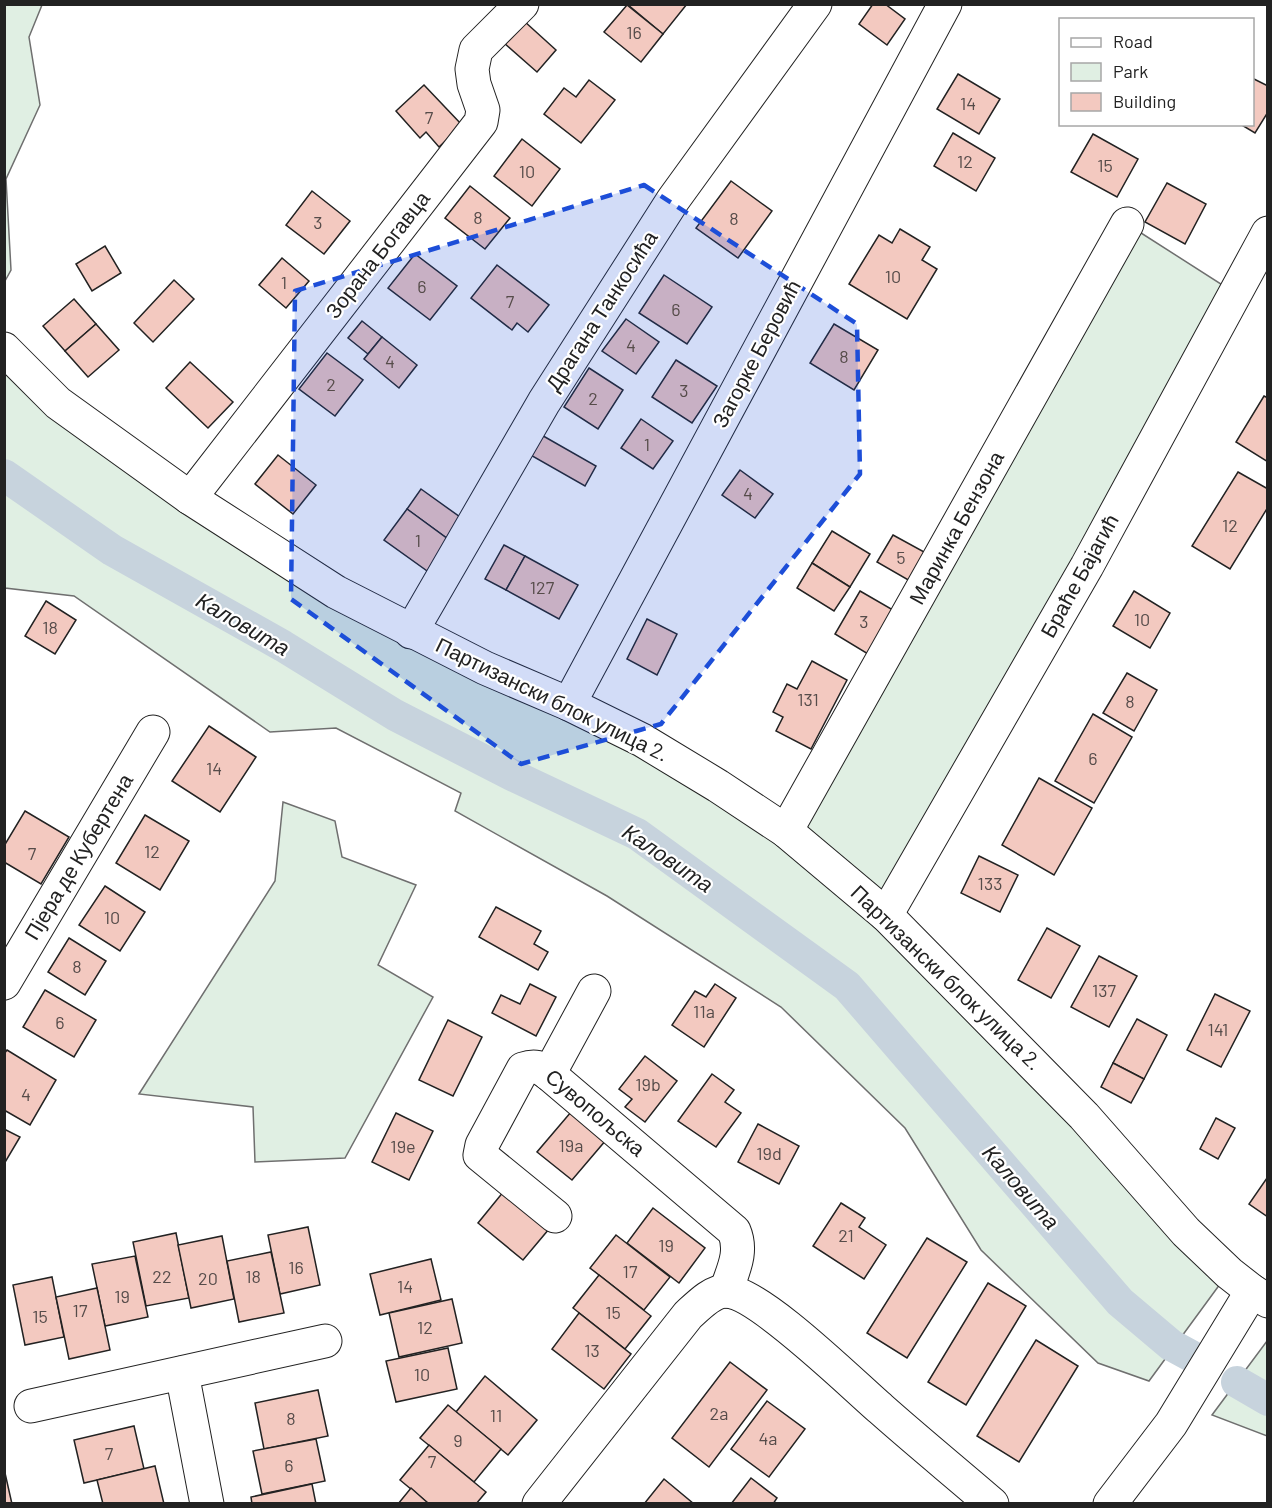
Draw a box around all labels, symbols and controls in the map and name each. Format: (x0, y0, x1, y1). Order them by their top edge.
legend (1059, 18, 1254, 126)
house number: 16 (626, 21, 642, 43)
text: Road (1113, 30, 1153, 52)
text: Park (1113, 60, 1148, 82)
text: Building (1113, 90, 1176, 112)
house number: 14 (960, 92, 976, 114)
house number: 7 (425, 106, 434, 128)
house number: 12 (957, 150, 973, 172)
house number: 15 (1097, 154, 1113, 176)
house number: 10 (519, 160, 535, 182)
street label: Зорана Богавца (319, 185, 434, 323)
house number: 8 (473, 206, 483, 228)
house number: 8 (729, 207, 739, 229)
house number: 3 (313, 211, 323, 233)
street label: Драгана Танкосића (540, 225, 662, 395)
house number: 10 (885, 265, 901, 287)
house number: 1 (281, 271, 287, 293)
house number: 6 (417, 275, 427, 297)
street label: Загорке Беровић (706, 275, 805, 431)
house number: 7 (506, 290, 515, 312)
house number: 6 (671, 298, 681, 320)
house number: 4 (626, 334, 636, 356)
house number: 8 (839, 345, 849, 367)
house number: 4 (385, 350, 395, 372)
house number: 2 (326, 373, 336, 395)
house number: 3 (679, 379, 689, 401)
house number: 2 (588, 387, 598, 409)
house number: 1 (644, 433, 650, 455)
street label: Маринка Бензона (903, 446, 1008, 608)
house number: 4 (743, 482, 753, 504)
street label: Браће Бајагић (1034, 509, 1123, 641)
house number: 12 (1222, 514, 1238, 536)
house number: 1 (415, 529, 421, 551)
house number: 5 (896, 546, 906, 568)
house number: 127 (530, 576, 555, 598)
water label: Каловита (192, 586, 295, 660)
house number: 10 (1134, 608, 1150, 630)
house number: 3 (859, 610, 869, 632)
house number: 18 (42, 616, 58, 638)
street label: Партизански блок улица 2. (432, 631, 673, 766)
house number: 131 (797, 688, 819, 710)
house number: 8 (1125, 690, 1135, 712)
house number: 6 (1088, 747, 1098, 769)
house number: 14 (206, 757, 222, 779)
street label: Пјера де Кубертена (18, 768, 137, 944)
water label: Каловита (618, 817, 719, 897)
house number: 12 (144, 840, 160, 862)
house number: 7 (28, 842, 37, 864)
house number: 133 (978, 872, 1002, 894)
street label: Партизански блок улица 2. (846, 879, 1048, 1075)
house number: 10 (104, 906, 120, 928)
house number: 8 (72, 955, 82, 977)
house number: 137 (1092, 979, 1117, 1001)
house number: 11a (693, 1000, 715, 1022)
house number: 6 (55, 1011, 65, 1033)
house number: 141 (1208, 1018, 1228, 1040)
street label: Сувопољска (541, 1063, 651, 1161)
house number: 19b (635, 1073, 661, 1095)
house number: 4 (21, 1083, 31, 1105)
house number: 19a (559, 1134, 583, 1156)
house number: 19e (390, 1135, 416, 1157)
water label: Каловита (978, 1139, 1066, 1234)
house number: 19d (756, 1142, 782, 1164)
house number: 21 (838, 1224, 854, 1246)
house number: 19 (658, 1234, 674, 1256)
house number: 16 (288, 1256, 304, 1278)
house number: 17 (623, 1260, 638, 1282)
house number: 22 (152, 1265, 172, 1287)
house number: 18 (245, 1265, 261, 1287)
house number: 20 (198, 1267, 218, 1289)
house number: 14 (397, 1275, 413, 1297)
house number: 19 (114, 1285, 130, 1307)
house number: 17 (73, 1299, 88, 1321)
house number: 15 (605, 1301, 621, 1323)
house number: 15 (32, 1305, 48, 1327)
house number: 12 (417, 1316, 433, 1338)
house number: 13 (584, 1339, 600, 1361)
house number: 10 (414, 1363, 430, 1385)
house number: 2a (710, 1402, 728, 1424)
house number: 11 (490, 1404, 502, 1426)
house number: 8 (286, 1407, 296, 1429)
house number: 4a (758, 1427, 778, 1449)
house number: 9 (453, 1429, 463, 1451)
house number: 7 (105, 1442, 114, 1464)
house number: 7 (428, 1450, 437, 1472)
house number: 6 (284, 1454, 294, 1476)

